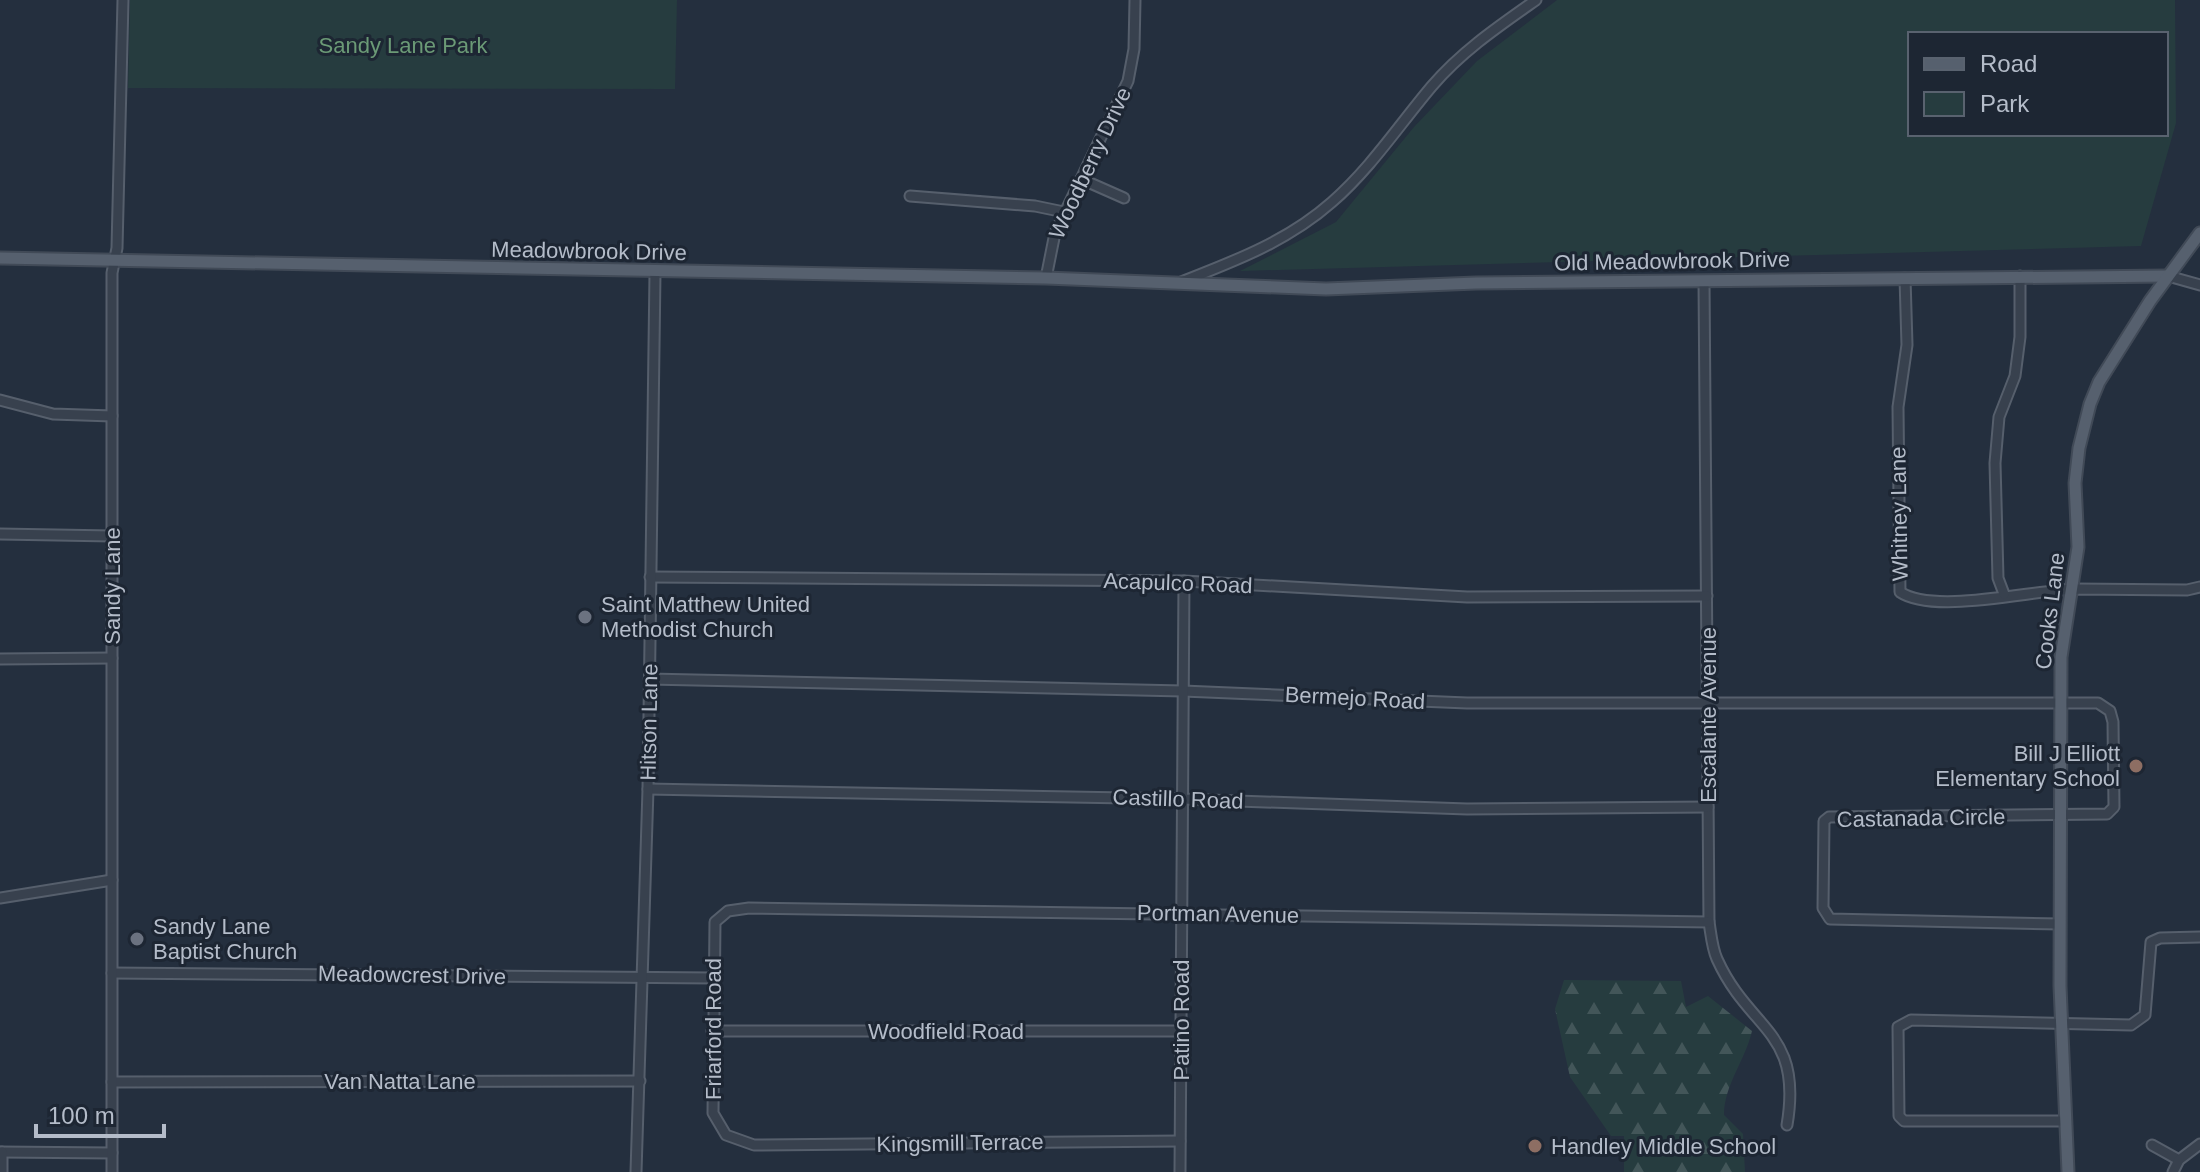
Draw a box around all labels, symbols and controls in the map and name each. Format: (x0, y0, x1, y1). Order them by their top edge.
legend (1908, 32, 2168, 136)
park label: Sandy Lane Park (319, 33, 488, 58)
text: Road (1980, 50, 2037, 77)
street label: Woodberry Drive (1044, 83, 1136, 243)
text: Park (1980, 90, 2030, 117)
street label: Meadowbrook Drive (491, 237, 687, 265)
street label: Old Meadowbrook Drive (1554, 246, 1790, 276)
street label: Whitney Lane (1885, 447, 1913, 581)
street label: Sandy Lane (100, 527, 125, 645)
street label: Cooks Lane (2030, 551, 2070, 671)
street label: Acapulco Road (1103, 568, 1253, 598)
place label: Saint Matthew United Methodist Church (601, 592, 810, 642)
marker: Saint Matthew United Methodist Church (576, 608, 594, 626)
street label: Escalante Avenue (1696, 627, 1721, 803)
street label: Hitson Lane (635, 663, 663, 781)
street label: Bermejo Road (1284, 682, 1426, 714)
place label: Bill J Elliott Elementary School (1935, 741, 2120, 791)
marker: Bill J Elliott Elementary School (2127, 757, 2145, 775)
street label: Castillo Road (1112, 784, 1244, 814)
street label: Castanada Circle (1836, 804, 2006, 832)
street label: Portman Avenue (1137, 900, 1299, 928)
place label: Sandy Lane Baptist Church (153, 914, 297, 964)
marker: Sandy Lane Baptist Church (128, 930, 146, 948)
street label: Friarford Road (701, 958, 726, 1100)
street label: Patino Road (1169, 959, 1194, 1081)
street label: Meadowcrest Drive (318, 961, 506, 989)
street label: Woodfield Road (868, 1019, 1024, 1044)
street label: Van Natta Lane (324, 1069, 476, 1094)
scale bar (36, 1088, 164, 1138)
text: 100 m (48, 1102, 115, 1129)
street label: Kingsmill Terrace (876, 1129, 1044, 1157)
place label: Handley Middle School (1551, 1134, 1776, 1159)
marker: Handley Middle School (1526, 1137, 1544, 1155)

